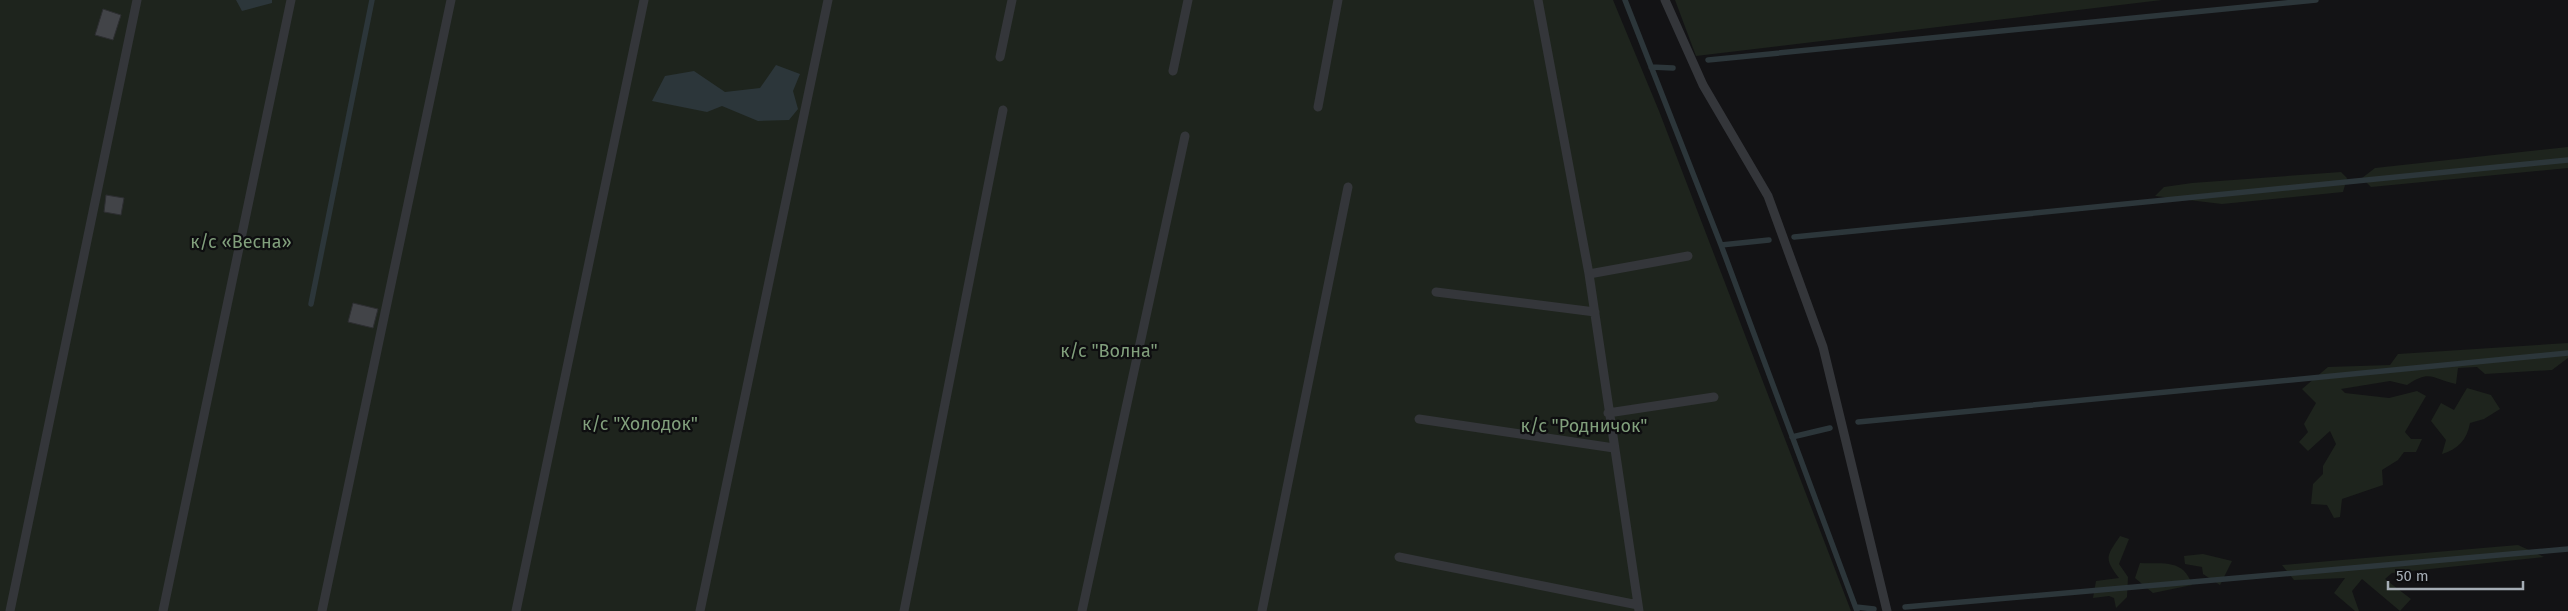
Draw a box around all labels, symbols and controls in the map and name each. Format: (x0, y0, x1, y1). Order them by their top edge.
park label: к/с «Весна» (190, 231, 292, 253)
park label: к/с "Волна" (1060, 340, 1158, 362)
park label: к/с "Холодок" (582, 413, 698, 435)
park label: к/с "Родничок" (1520, 415, 1648, 437)
scale bar (2388, 558, 2523, 590)
text: 50 m (2396, 567, 2429, 585)

